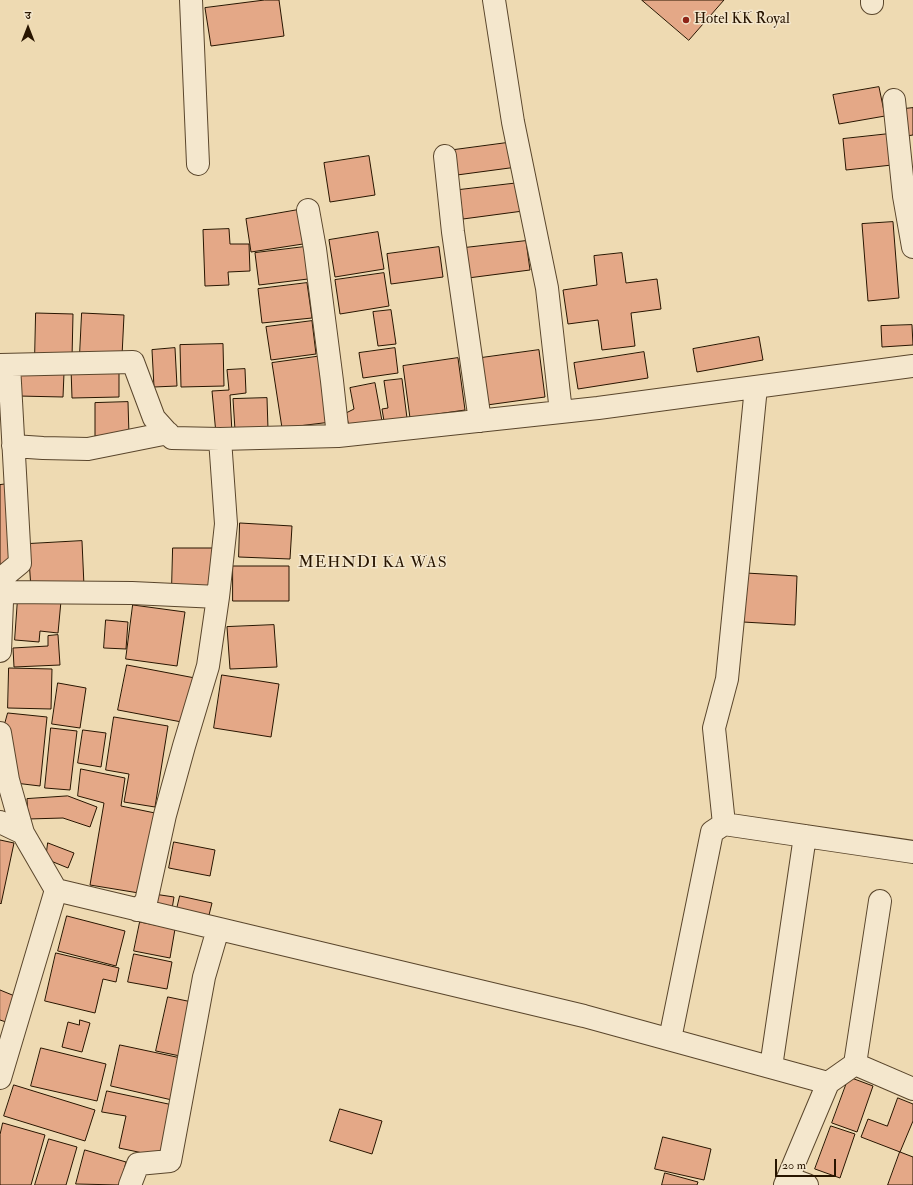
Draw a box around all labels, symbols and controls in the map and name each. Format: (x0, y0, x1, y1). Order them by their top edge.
north arrow (8, 8, 48, 48)
text: उ (25, 9, 31, 22)
place label: Hotel KK Royal (694, 11, 790, 29)
marker: Hotel KK Royal (681, 15, 691, 25)
district label: MEHNDI KA WAS (298, 554, 448, 574)
scale bar (777, 1151, 838, 1177)
text: 20 m (782, 1158, 806, 1173)

